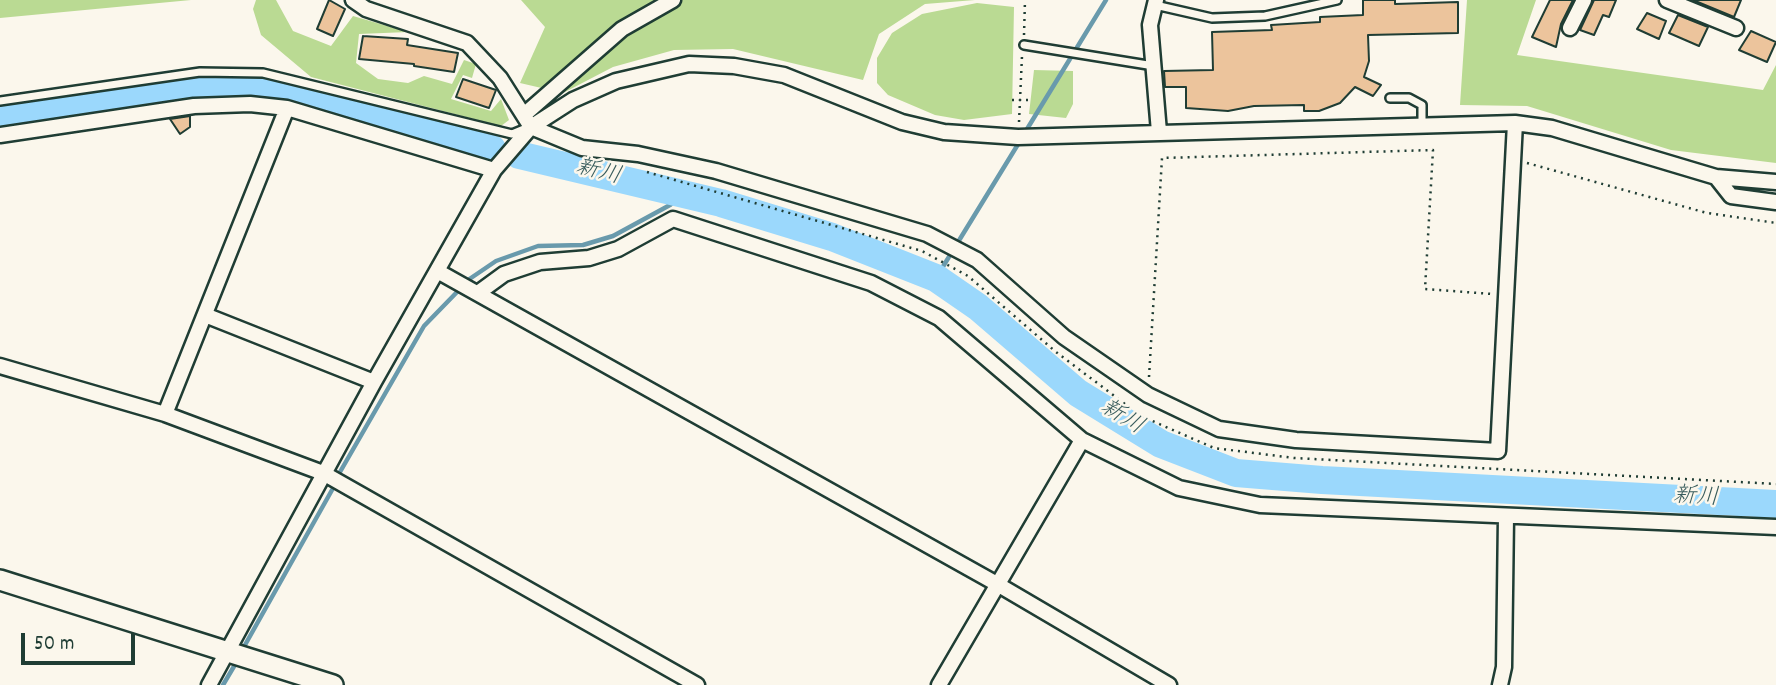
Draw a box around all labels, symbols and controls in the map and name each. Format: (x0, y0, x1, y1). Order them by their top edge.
water label: 新川 (572, 155, 624, 193)
water label: 新川 (1094, 395, 1148, 443)
water label: 新川 (1672, 484, 1720, 514)
scale bar (24, 618, 138, 662)
text: 50 m (34, 630, 74, 660)

